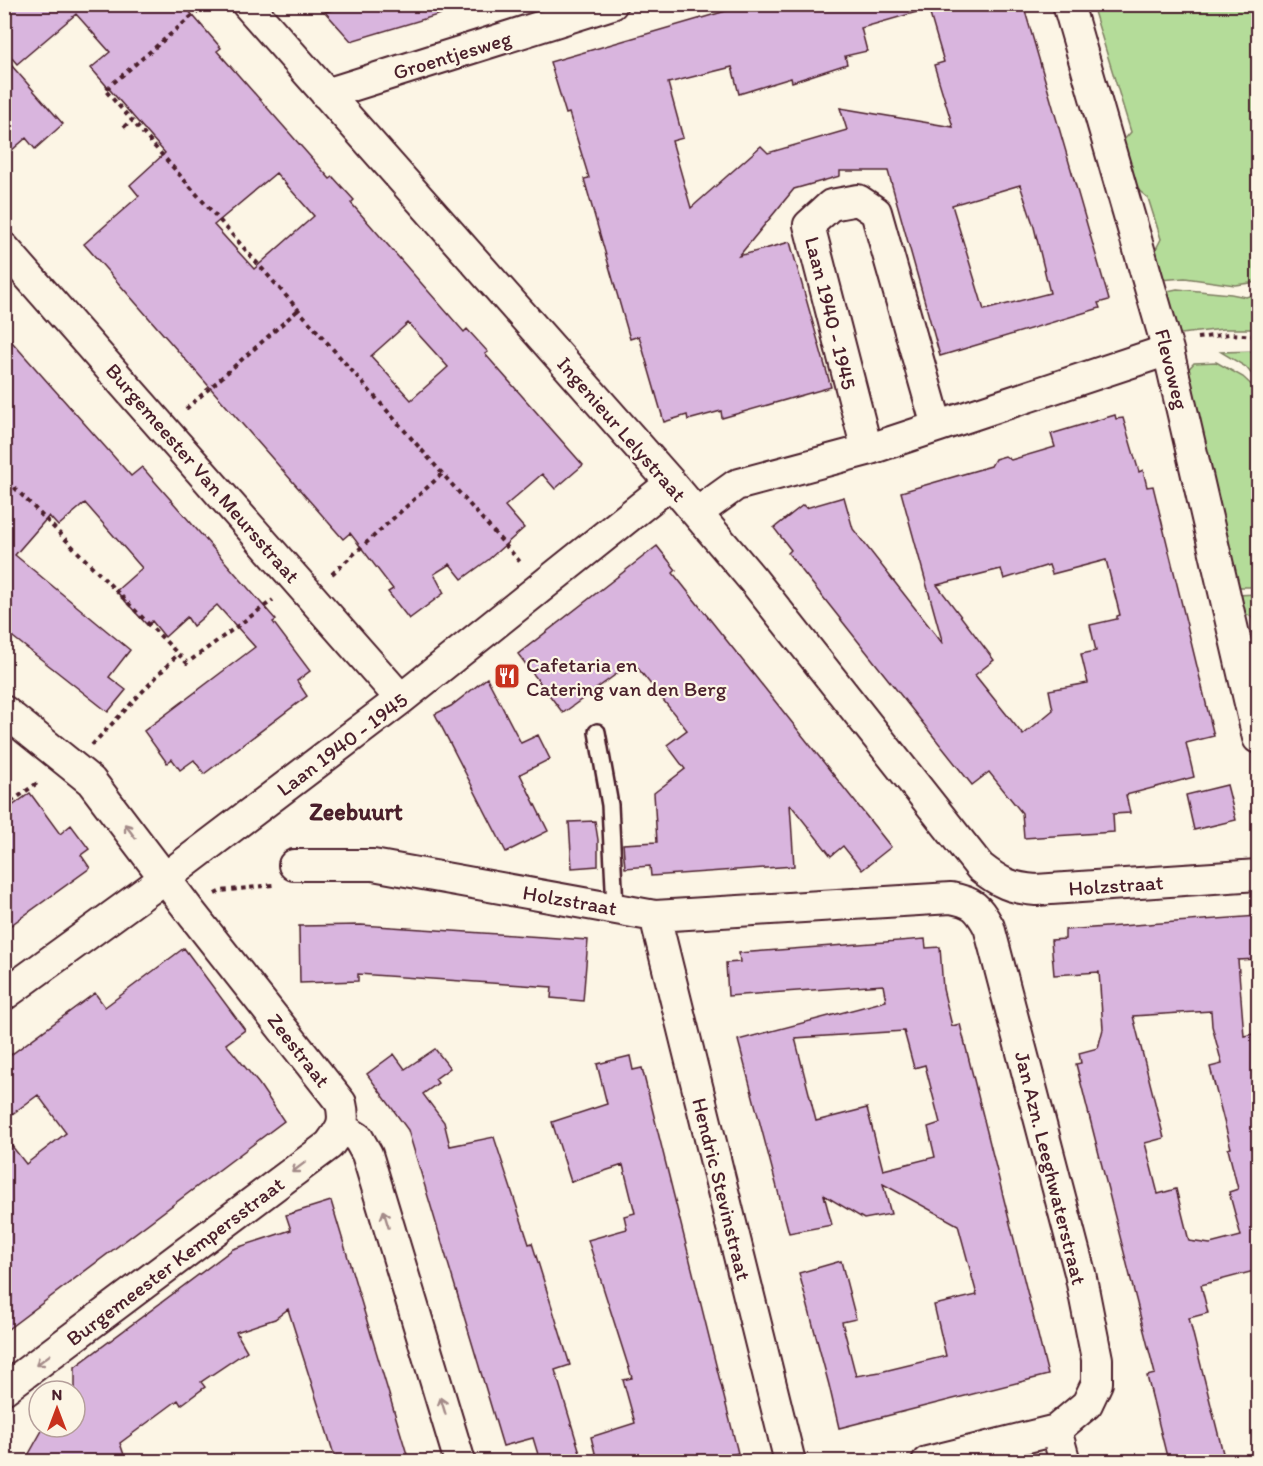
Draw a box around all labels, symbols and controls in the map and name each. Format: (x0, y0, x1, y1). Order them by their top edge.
street label: Groentjesweg (390, 25, 514, 85)
street label: Laan 1940 - 1945 (800, 234, 862, 392)
street label: Flevoweg (1150, 326, 1194, 412)
street label: Ingenieur Lelystraat (552, 351, 692, 507)
street label: Burgemeester Van Meursstraat (101, 358, 305, 588)
place label: Cafetaria en Catering van den Berg (526, 652, 727, 701)
restaurant icon: Cafetaria en Catering van den Berg (492, 661, 522, 691)
street label: Laan 1940 - 1945 (272, 687, 412, 801)
district label: Zeebuurt (309, 797, 403, 826)
one-way arrow (124, 824, 136, 840)
street label: Holzstraat (1068, 869, 1164, 901)
street label: Holzstraat (521, 879, 619, 921)
street label: Zeestraat (262, 1008, 336, 1092)
street label: Jan Azn. Leeghwaterstraat (1010, 1049, 1092, 1287)
street label: Hendric Stevinstraat (687, 1095, 757, 1283)
one-way arrow (291, 1160, 307, 1173)
street label: Burgemeester Kempersstraat (61, 1171, 289, 1351)
one-way arrow (380, 1210, 391, 1229)
one-way arrow (35, 1354, 51, 1367)
north arrow (27, 1379, 87, 1439)
text: N (52, 1385, 62, 1404)
one-way arrow (437, 1396, 448, 1415)

